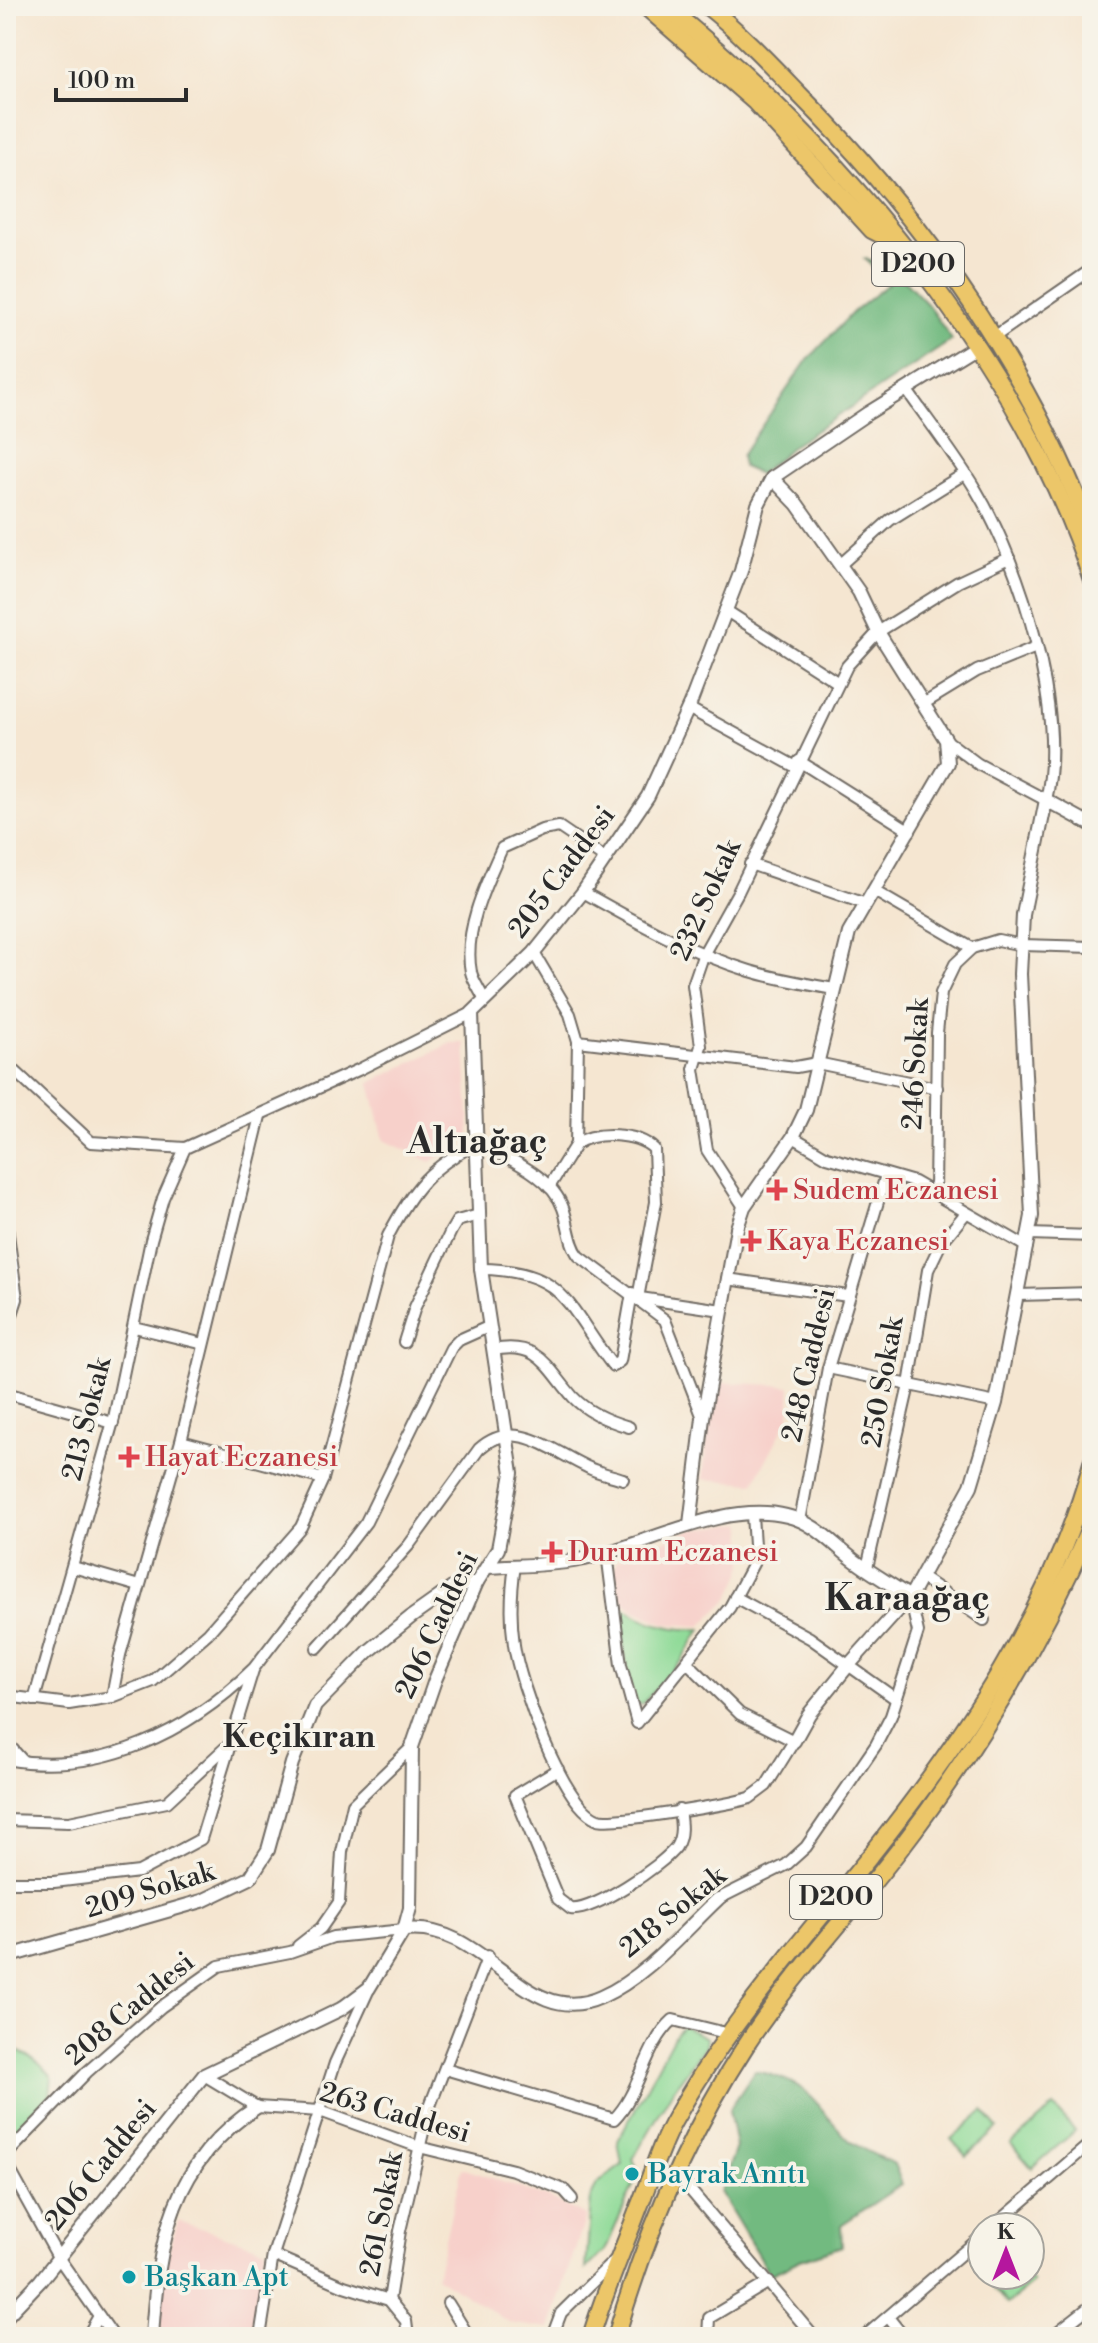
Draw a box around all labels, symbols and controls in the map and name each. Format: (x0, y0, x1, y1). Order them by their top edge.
scale bar (56, 52, 186, 102)
text: 100 m (68, 66, 135, 96)
road number: D200 (872, 242, 964, 286)
street label: 205 Caddesi (501, 799, 623, 945)
street label: 232 Sokak (663, 833, 750, 966)
street label: 246 Sokak (895, 996, 937, 1131)
district label: Altıağaç (406, 1120, 547, 1165)
place label: Sudem Eczanesi (793, 1173, 999, 1208)
marker: Sudem Eczanesi (768, 1181, 786, 1199)
place label: Kaya Eczanesi (767, 1224, 949, 1259)
marker: Kaya Eczanesi (742, 1232, 760, 1250)
street label: 248 Caddesi (774, 1285, 844, 1445)
street label: 250 Sokak (854, 1313, 912, 1450)
street label: 213 Sokak (55, 1352, 120, 1484)
place label: Hayat Eczanesi (145, 1440, 338, 1475)
marker: Hayat Eczanesi (120, 1448, 138, 1466)
place label: Durum Eczanesi (568, 1535, 778, 1570)
marker: Durum Eczanesi (543, 1543, 561, 1561)
street label: 206 Caddesi (388, 1546, 486, 1704)
district label: Karaağaç (824, 1577, 990, 1622)
district label: Keçikıran (223, 1717, 376, 1757)
street label: 209 Sokak (81, 1853, 220, 1926)
street label: 218 Sokak (613, 1858, 734, 1966)
road number: D200 (790, 1875, 882, 1919)
street label: 208 Caddesi (58, 1945, 202, 2073)
street label: 263 Caddesi (316, 2075, 474, 2151)
street label: 206 Caddesi (38, 2093, 164, 2237)
street label: 261 Sokak (353, 2147, 411, 2279)
place label: Bayrak Anıtı (647, 2157, 806, 2192)
marker: Bayrak Anıtı (623, 2165, 641, 2183)
north arrow (966, 2211, 1046, 2291)
text: K (997, 2219, 1016, 2246)
place label: Başkan Apt (144, 2260, 289, 2295)
marker: Başkan Apt (120, 2268, 138, 2286)

